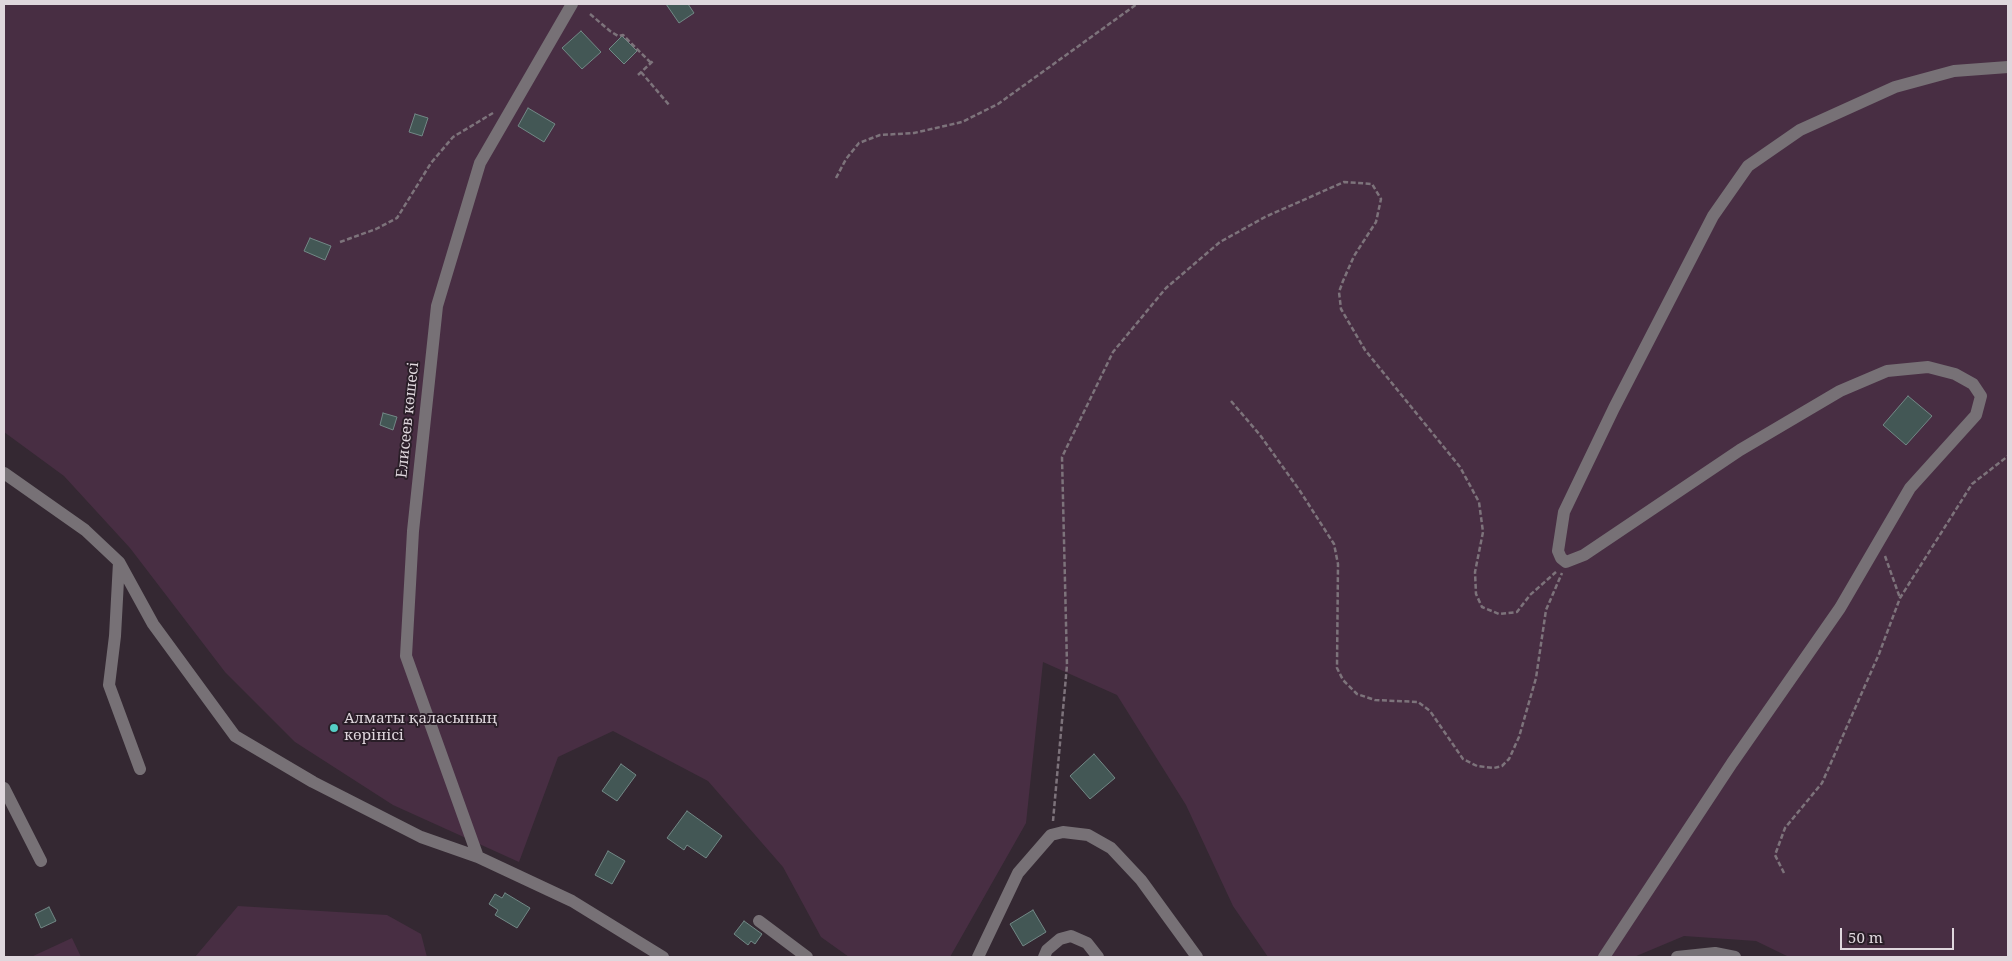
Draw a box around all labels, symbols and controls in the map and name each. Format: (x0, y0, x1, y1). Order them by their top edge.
street label: Елисеев көшесі (393, 361, 423, 479)
place label: Алматы қаласының көрінісі (344, 710, 497, 745)
marker: Алматы қаласының көрінісі (328, 722, 340, 734)
scale bar (1842, 918, 1956, 950)
text: 50 m (1848, 927, 1883, 947)

